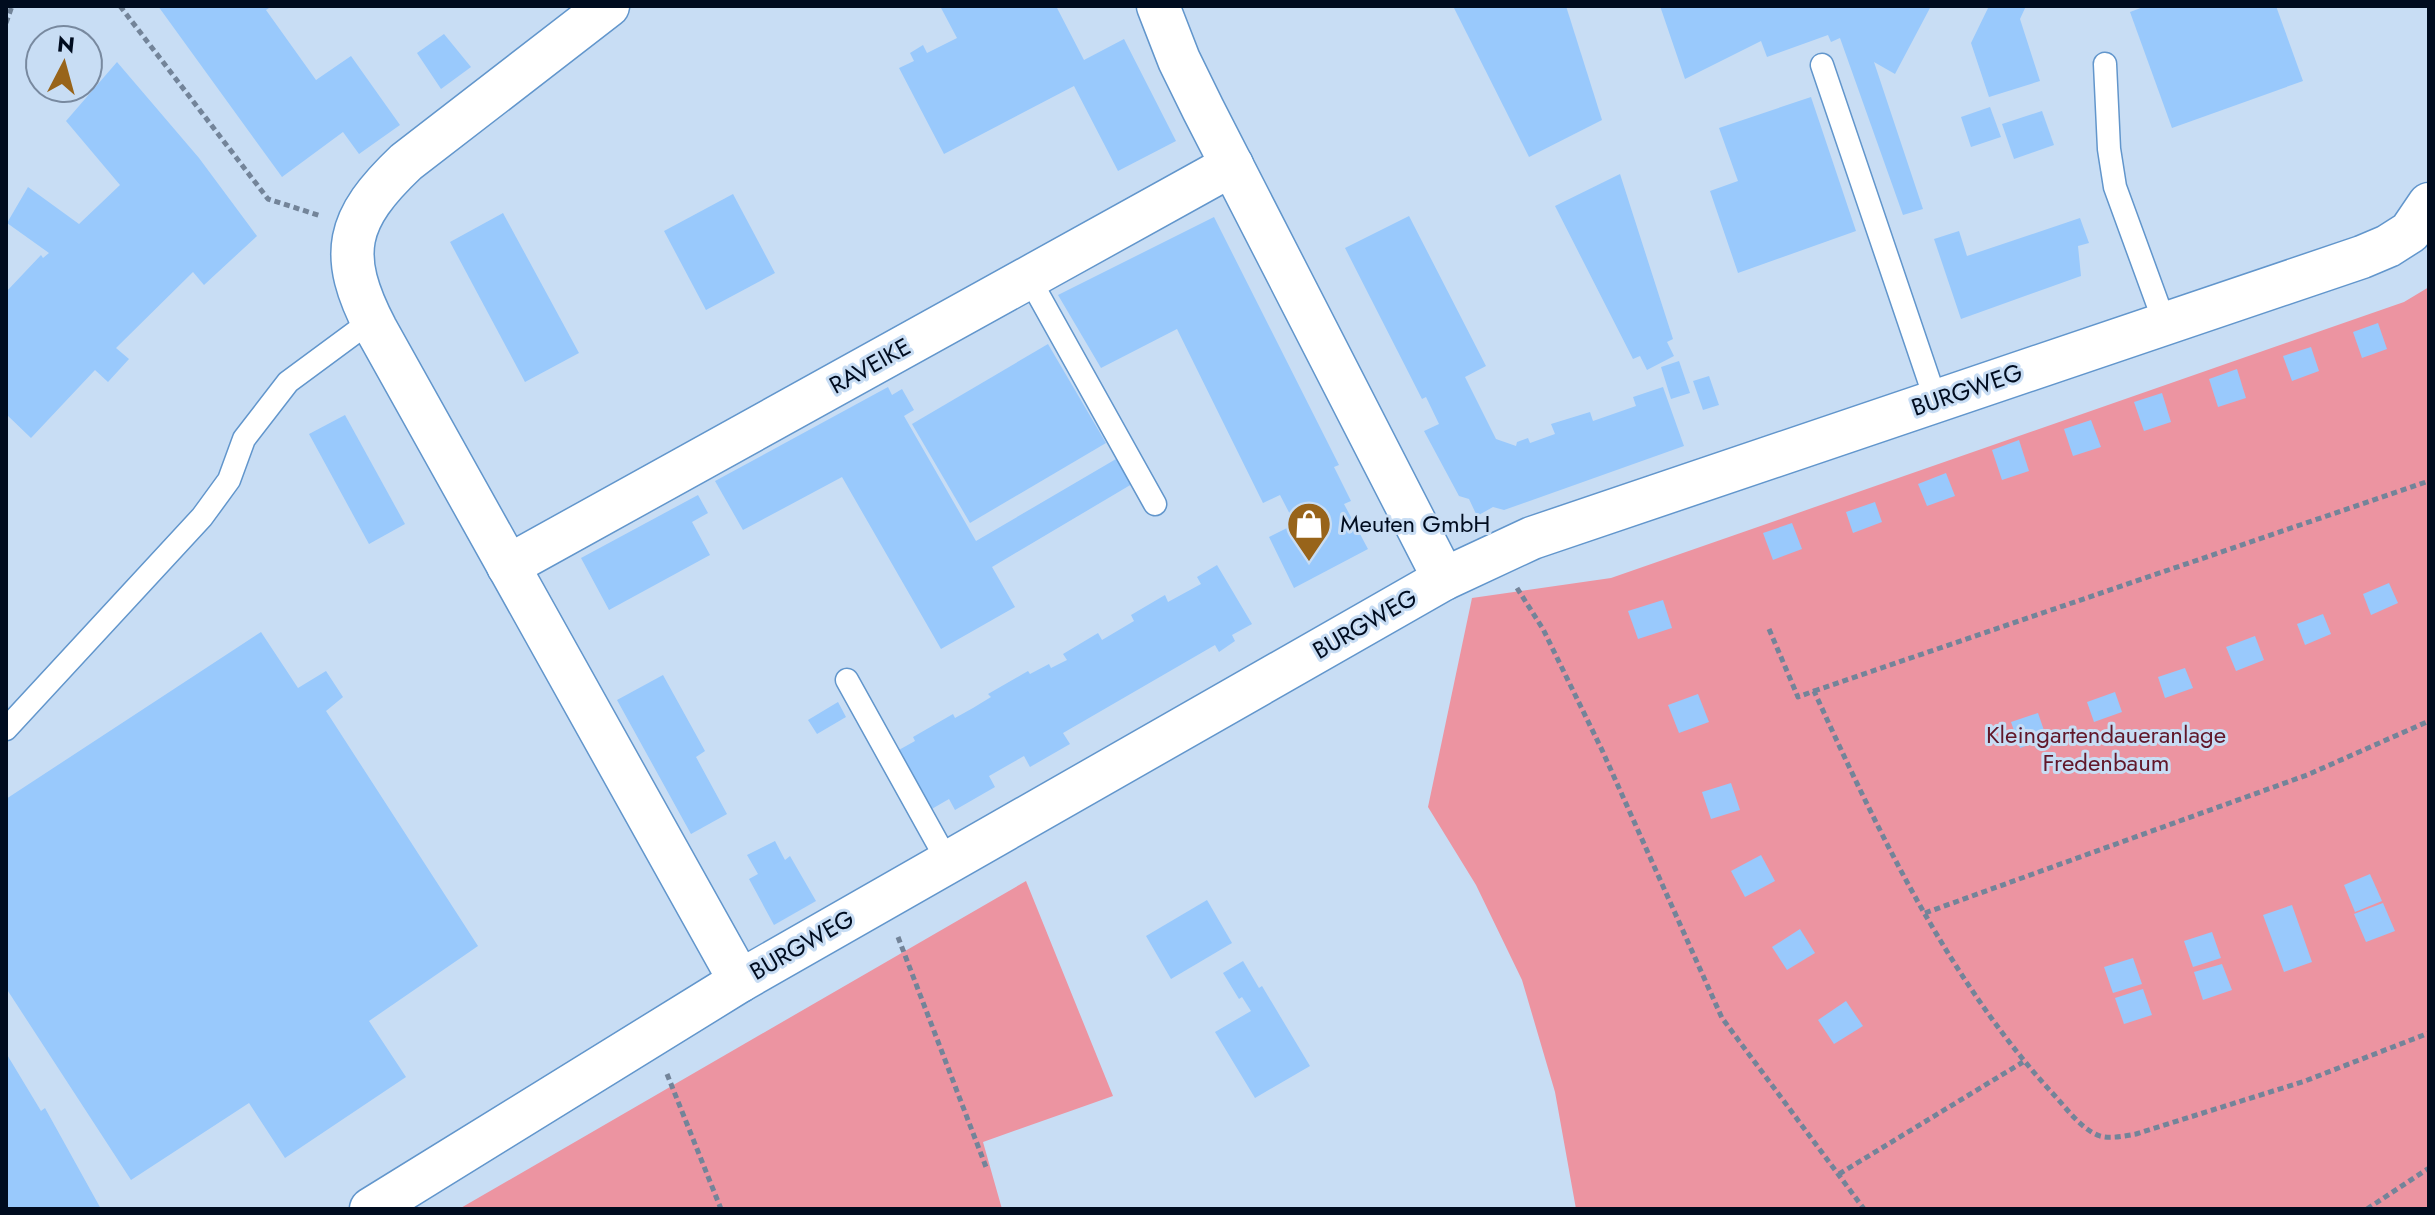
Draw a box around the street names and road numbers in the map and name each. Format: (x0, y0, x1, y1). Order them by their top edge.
street label: RAVEIKE (823, 329, 917, 402)
street label: BURGWEG (1907, 354, 2027, 425)
street label: BURGWEG (1306, 580, 1423, 668)
street label: BURGWEG (743, 901, 860, 989)

